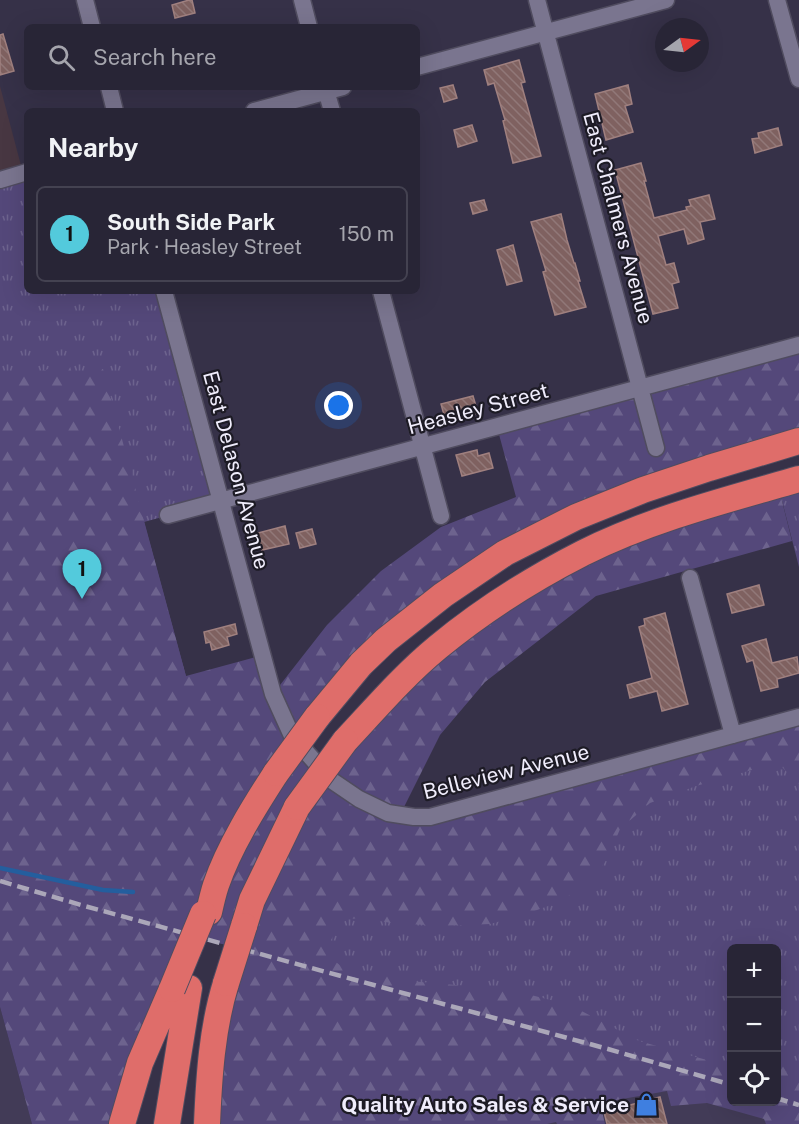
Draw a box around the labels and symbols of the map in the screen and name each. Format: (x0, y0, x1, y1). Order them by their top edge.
north arrow (655, 18, 709, 72)
street label: East Chalmers Avenue (578, 109, 659, 327)
street label: East Delason Avenue (198, 368, 275, 572)
street label: Heasley Street (405, 378, 551, 439)
your location (324, 391, 353, 420)
pin: 1 (62, 550, 101, 599)
street label: Belleview Avenue (420, 739, 592, 804)
place label: Quality Auto Sales & Service (341, 1092, 629, 1117)
shop icon: Quality Auto Sales & Service (634, 1092, 660, 1118)

